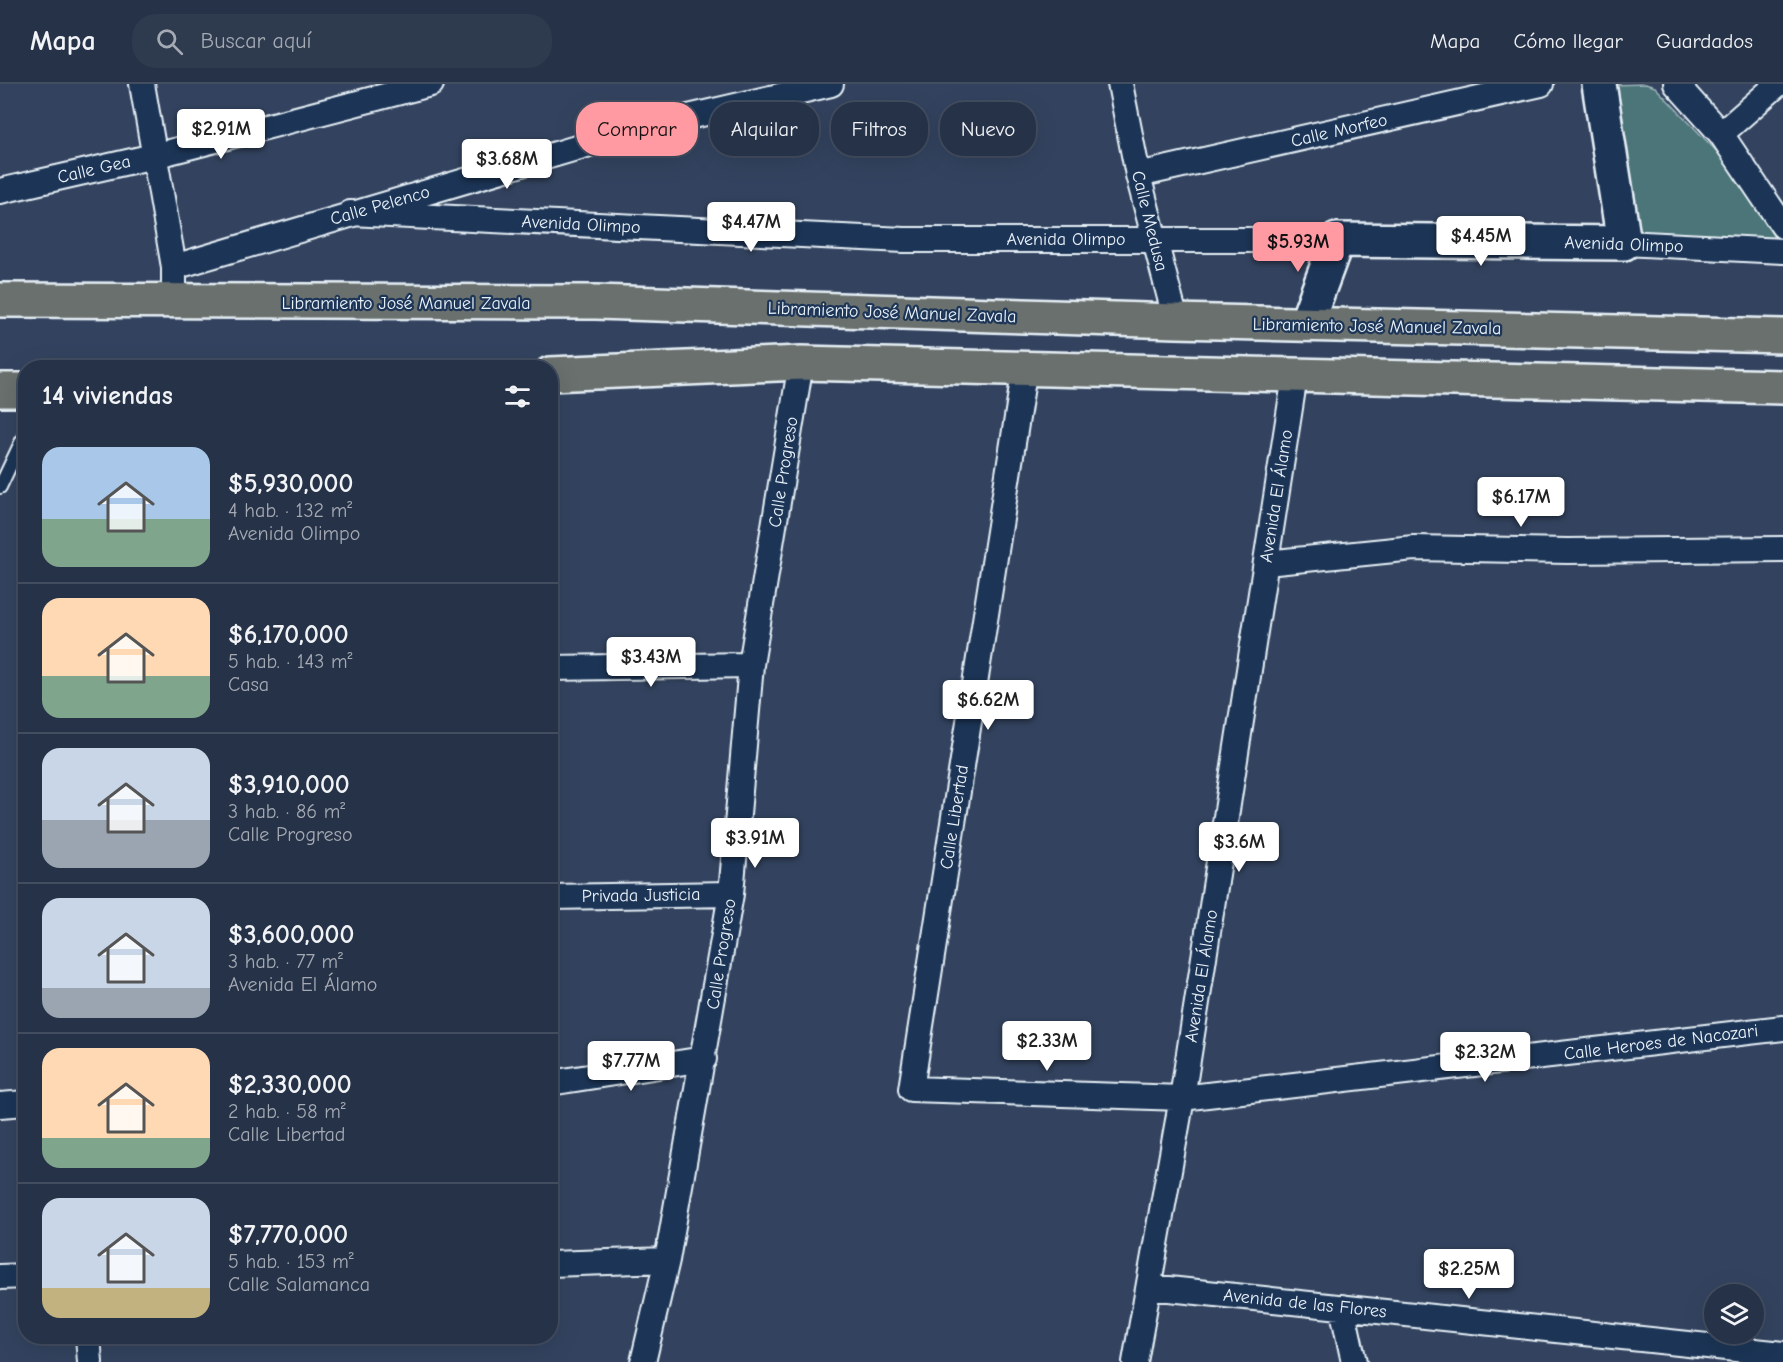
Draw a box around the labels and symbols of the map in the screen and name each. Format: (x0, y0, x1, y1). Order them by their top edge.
pin: $2.91M (172, 109, 270, 160)
street label: Calle Morfeo (1289, 109, 1389, 152)
pin: $3.68M (458, 139, 556, 190)
street label: Calle Gea (55, 151, 133, 188)
street label: Calle Medusa (1127, 169, 1172, 274)
street label: Calle Pelenco (328, 181, 432, 230)
pin: $4.47M (702, 202, 800, 253)
street label: Avenida Olimpo (521, 211, 641, 238)
pin: $4.45M (1432, 216, 1530, 267)
pin: $5.93M (1249, 222, 1347, 273)
street label: Avenida Olimpo (1006, 229, 1126, 250)
street label: Avenida Olimpo (1564, 232, 1684, 257)
street label: Libramiento José Manuel Zavala (282, 293, 530, 314)
street label: Libramiento José Manuel Zavala (767, 298, 1017, 327)
street label: Libramiento José Manuel Zavala (1252, 314, 1502, 339)
street label: Calle Progreso (764, 415, 803, 529)
street label: Avenida El Álamo (1255, 428, 1297, 564)
pin: $6.17M (1472, 477, 1570, 528)
pin: $3.43M (602, 637, 700, 688)
pin: $6.62M (939, 680, 1037, 731)
street label: Calle Libertad (936, 763, 973, 871)
pin: $3.91M (706, 818, 804, 869)
pin: $3.6M (1197, 822, 1281, 873)
street label: Privada Justicia (581, 884, 701, 907)
street label: Calle Progreso (702, 897, 741, 1011)
street label: Avenida El Álamo (1180, 908, 1222, 1044)
street label: Calle Heroes de Nacozari (1563, 1020, 1759, 1065)
pin: $2.33M (998, 1021, 1096, 1072)
pin: $2.32M (1436, 1032, 1534, 1083)
pin: $7.77M (582, 1041, 680, 1092)
pin: $2.25M (1420, 1249, 1518, 1300)
street label: Avenida de las Flores (1222, 1284, 1388, 1323)

